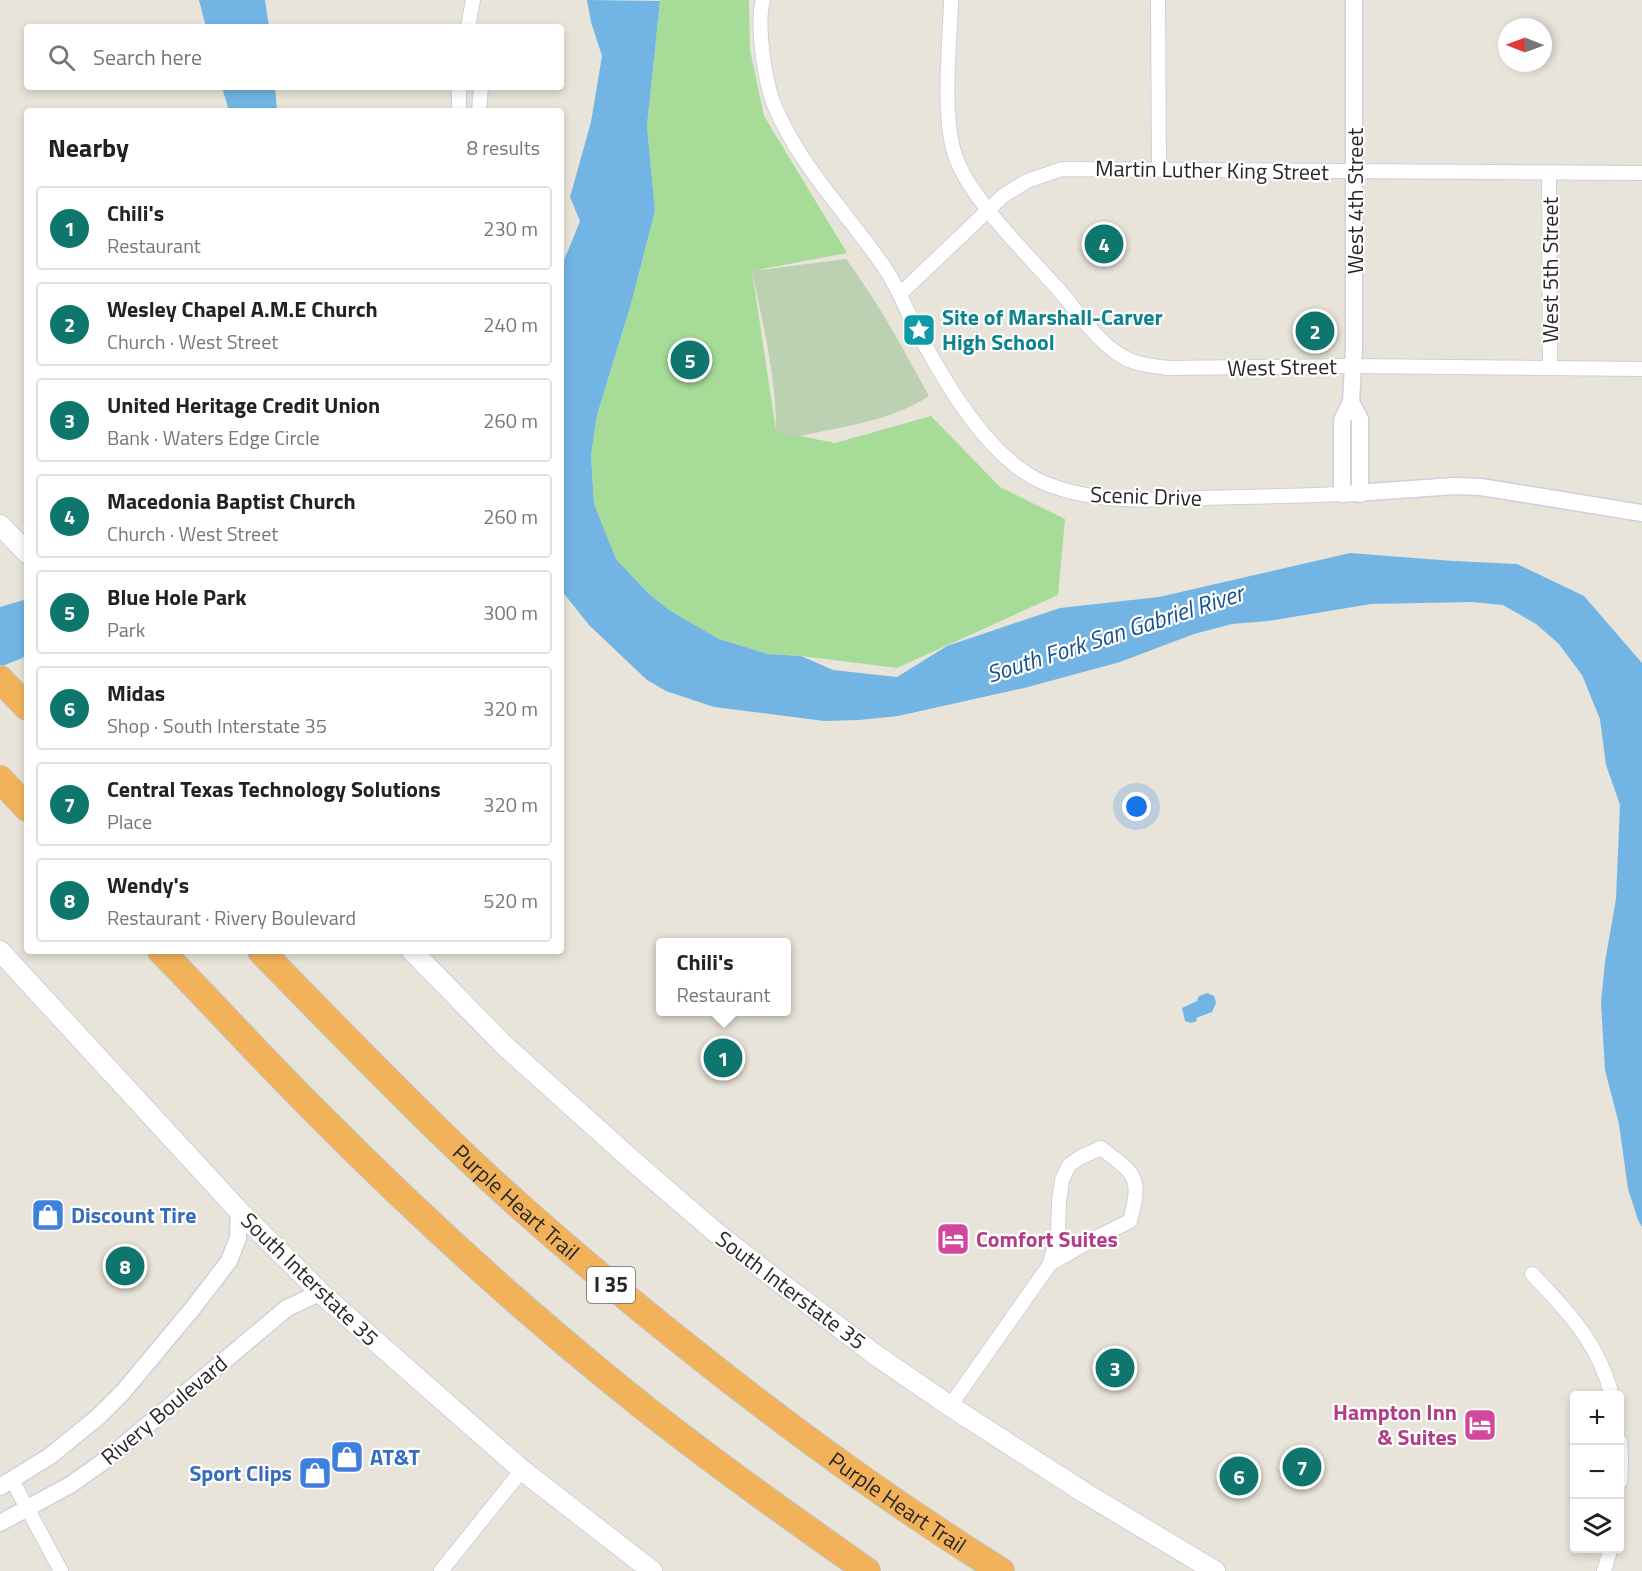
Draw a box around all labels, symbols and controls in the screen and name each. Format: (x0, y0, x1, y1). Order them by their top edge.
north arrow (1498, 18, 1552, 72)
search box (24, 24, 564, 90)
text: Search here (93, 40, 202, 74)
icon: search (45, 41, 78, 74)
text: Nearby (48, 128, 129, 167)
street label: West 4th Street (1338, 128, 1372, 274)
text: 8 results (467, 132, 540, 163)
street label: Martin Luther King Street (1095, 151, 1329, 189)
text: Chili's (107, 196, 164, 230)
street label: West 5th Street (1533, 197, 1567, 343)
text: 1 (64, 213, 75, 244)
text: 230 m (483, 213, 538, 244)
pin: 4 (1084, 222, 1124, 266)
text: Restaurant (107, 230, 201, 261)
text: Wesley Chapel A.M.E Church (107, 292, 378, 326)
place label: Site of Marshall-Carver High School (942, 300, 1163, 359)
pin: 2 (1296, 308, 1334, 354)
text: 2 (64, 309, 75, 340)
text: 240 m (483, 309, 538, 340)
place icon: Site of Marshall-Carver High School (901, 312, 937, 348)
text: Church · West Street (107, 326, 278, 357)
pin: 5 (670, 338, 710, 382)
street label: West Street (1227, 349, 1337, 385)
text: United Heritage Credit Union (107, 388, 380, 422)
text: 3 (64, 405, 75, 436)
text: 260 m (483, 405, 538, 436)
text: Bank · Waters Edge Circle (107, 422, 320, 453)
street label: Scenic Drive (1090, 477, 1202, 515)
text: Macedonia Baptist Church (107, 484, 356, 518)
text: 4 (64, 501, 75, 532)
text: 260 m (483, 501, 538, 532)
text: Church · West Street (107, 518, 278, 549)
water label: South Fork San Gabriel River (982, 573, 1251, 692)
text: Blue Hole Park (107, 580, 247, 614)
text: 5 (64, 597, 75, 628)
text: 300 m (483, 597, 538, 628)
text: Park (107, 614, 145, 645)
text: Midas (107, 676, 165, 710)
text: 6 (64, 693, 75, 724)
text: 320 m (483, 693, 538, 724)
text: Shop · South Interstate 35 (107, 710, 327, 741)
text: Central Texas Technology Solutions (107, 772, 441, 806)
text: 7 (64, 789, 75, 820)
text: 320 m (483, 789, 538, 820)
your location (1122, 792, 1151, 821)
text: Place (107, 806, 152, 837)
text: Wendy's (107, 868, 189, 902)
text: 8 (64, 885, 75, 916)
text: 520 m (483, 885, 538, 916)
text: Restaurant · Rivery Boulevard (107, 902, 356, 933)
popup (656, 938, 791, 1016)
text: Chili's (677, 945, 734, 979)
text: Restaurant (677, 979, 770, 1010)
pin: 1 (704, 1036, 742, 1080)
street label: Purple Heart Trail (445, 1136, 587, 1268)
shop icon: Discount Tire (30, 1197, 66, 1233)
place label: Discount Tire (71, 1198, 196, 1232)
street label: South Interstate 35 (233, 1204, 387, 1354)
hotel icon: Comfort Suites (935, 1221, 971, 1257)
street label: South Interstate 35 (709, 1222, 873, 1358)
place label: Comfort Suites (976, 1222, 1118, 1256)
pin: 8 (106, 1244, 144, 1288)
road number: I 35 (587, 1267, 635, 1303)
pin: 3 (1096, 1346, 1134, 1390)
street label: Rivery Boulevard (93, 1347, 235, 1473)
map controls (1570, 1391, 1624, 1553)
button: + (1570, 1391, 1624, 1445)
place label: Hampton Inn & Suites (1333, 1395, 1457, 1454)
hotel icon: Hampton Inn & Suites (1462, 1407, 1498, 1443)
shop icon: AT&T (329, 1439, 365, 1475)
place label: AT&T (370, 1440, 420, 1474)
street label: Purple Heart Trail (822, 1443, 973, 1562)
pin: 7 (1282, 1444, 1322, 1490)
button: − (1570, 1445, 1624, 1499)
pin: 6 (1220, 1454, 1258, 1498)
shop icon: Sport Clips (297, 1455, 333, 1491)
place label: Sport Clips (189, 1456, 292, 1490)
button: layers (1570, 1499, 1624, 1553)

